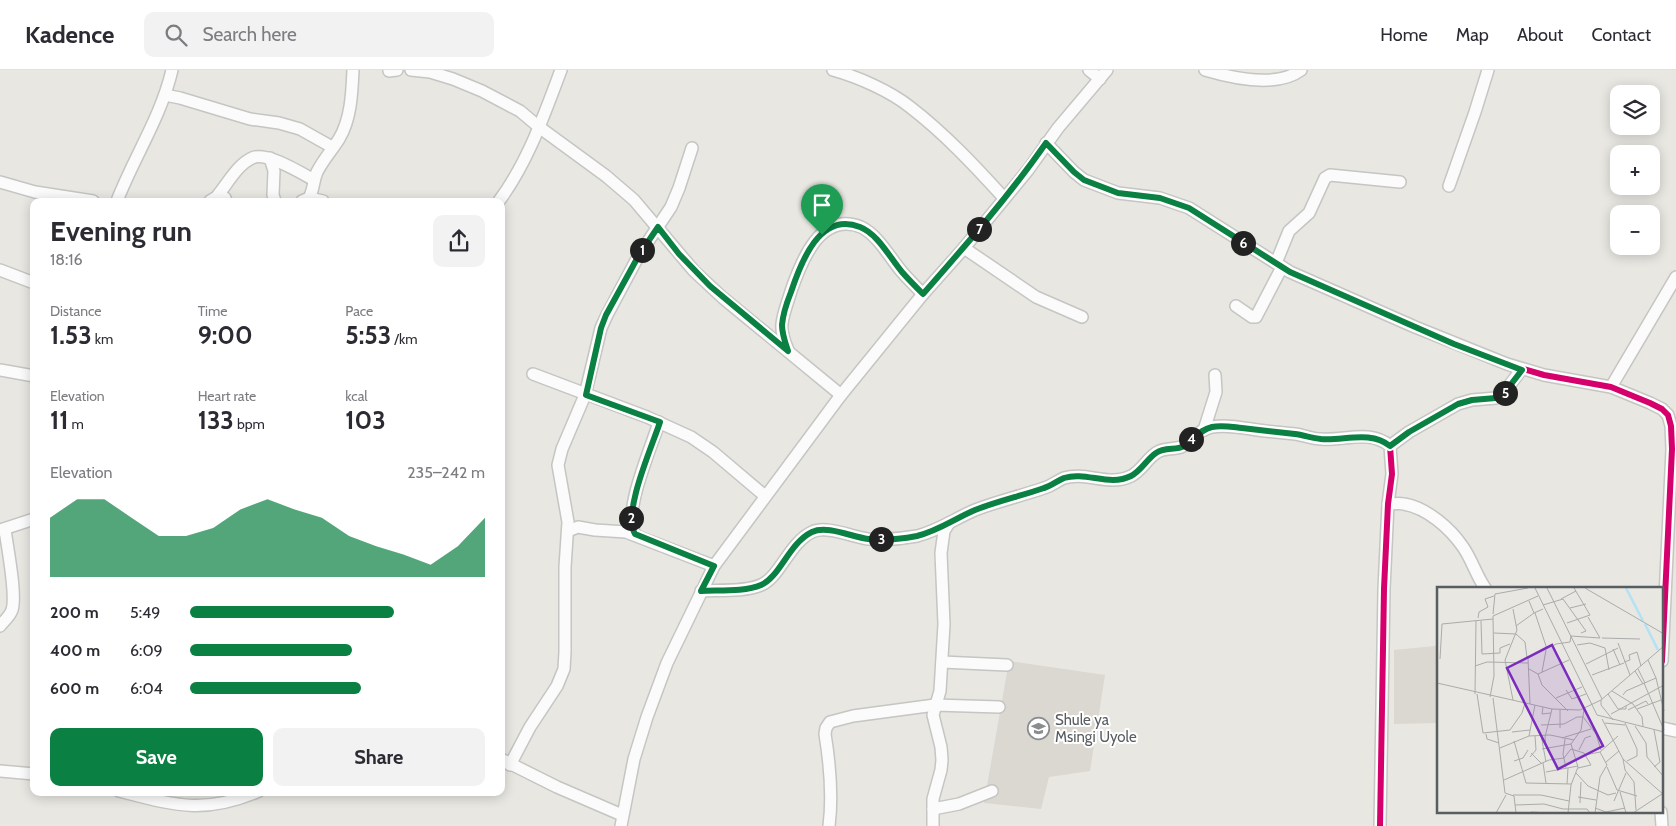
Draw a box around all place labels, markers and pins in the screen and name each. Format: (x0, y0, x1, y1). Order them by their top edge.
pin (801, 184, 843, 235)
pin: 7 (966, 216, 992, 242)
pin: 6 (1230, 230, 1256, 256)
pin: 1 (630, 238, 654, 262)
pin: 5 (1492, 380, 1518, 406)
pin: 4 (1178, 426, 1204, 452)
pin: 2 (618, 506, 644, 530)
pin: 3 (868, 526, 894, 552)
place label: Shule ya Msingi Uyole (1055, 711, 1137, 746)
school or university icon: Shule ya Msingi Uyole (1027, 717, 1051, 741)

